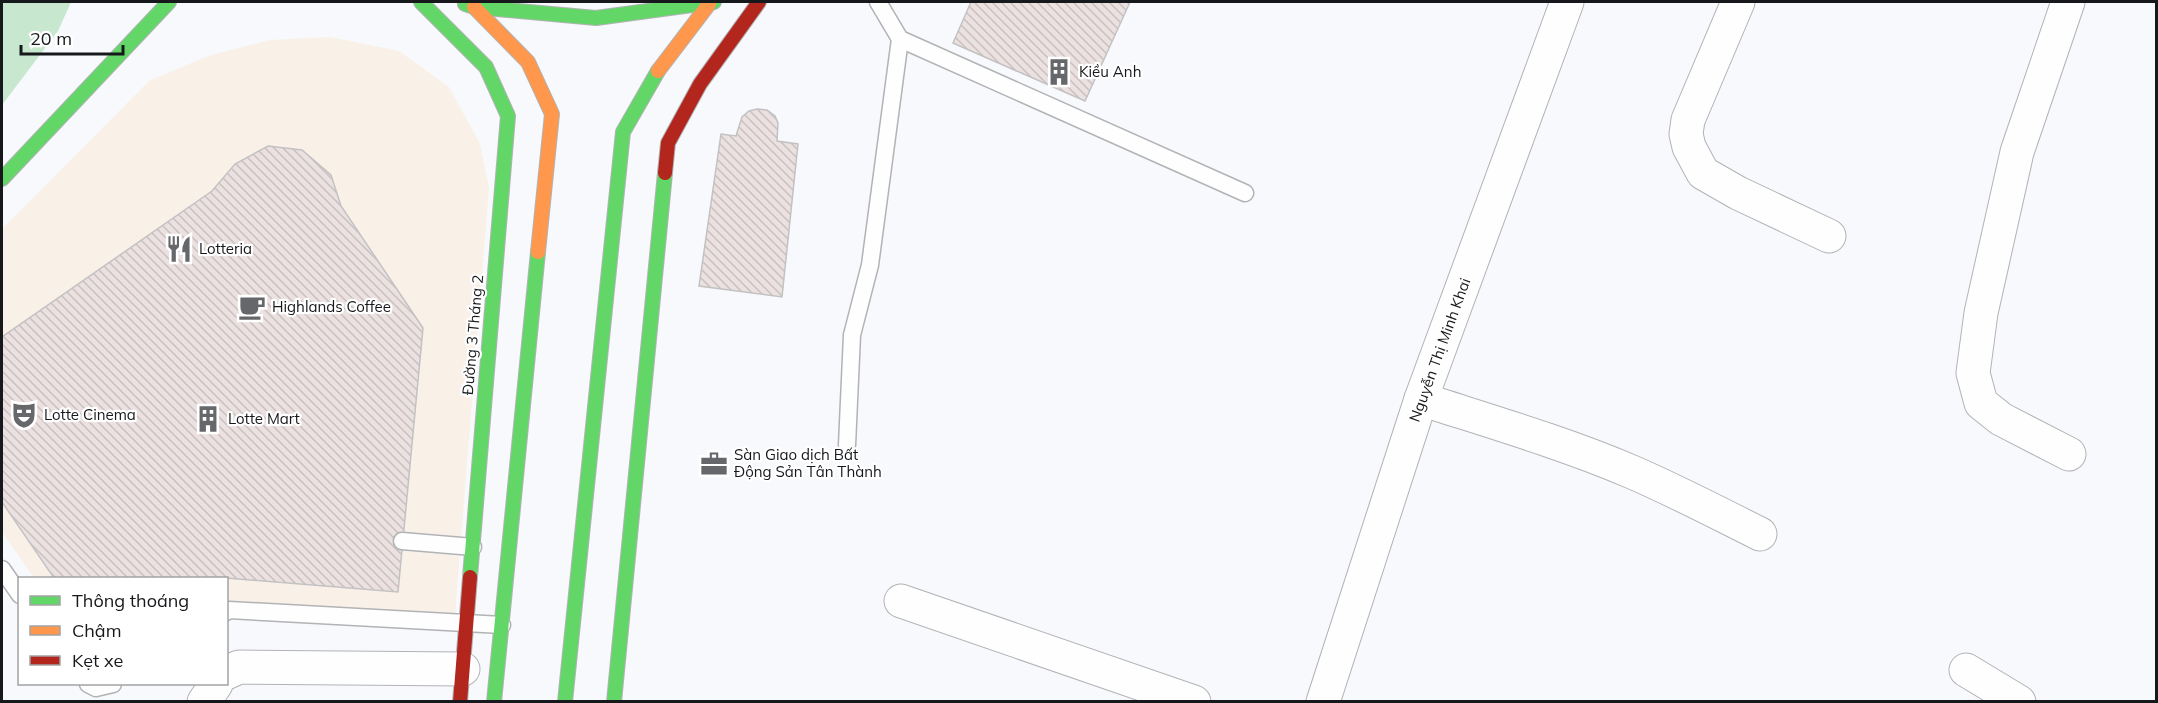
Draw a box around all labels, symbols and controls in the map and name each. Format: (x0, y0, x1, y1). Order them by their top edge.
scale bar (21, 18, 123, 56)
text: 20 m (30, 27, 72, 50)
building icon: Kiều Anh (1044, 57, 1074, 87)
place label: Kiều Anh (1079, 62, 1141, 81)
restaurant icon: Lotteria (164, 234, 194, 264)
place label: Lotteria (199, 239, 252, 258)
street label: Đường 3 Tháng 2 (458, 274, 487, 396)
street label: Nguyễn Thị Minh Khai (1405, 275, 1474, 424)
cafe icon: Highlands Coffee (237, 292, 267, 322)
place label: Highlands Coffee (272, 297, 391, 316)
theatre icon: Lotte Cinema (9, 400, 39, 430)
building icon: Lotte Mart (193, 404, 223, 434)
place label: Lotte Cinema (44, 405, 136, 424)
place label: Lotte Mart (228, 409, 300, 428)
place label: Sàn Giao dịch Bất Động Sản Tân Thành (734, 445, 882, 481)
office icon: Sàn Giao dịch Bất Động Sản Tân Thành (699, 449, 729, 479)
legend (18, 577, 228, 685)
text: Thông thoáng (72, 589, 189, 612)
text: Chậm (72, 619, 121, 642)
text: Kẹt xe (72, 649, 123, 672)

